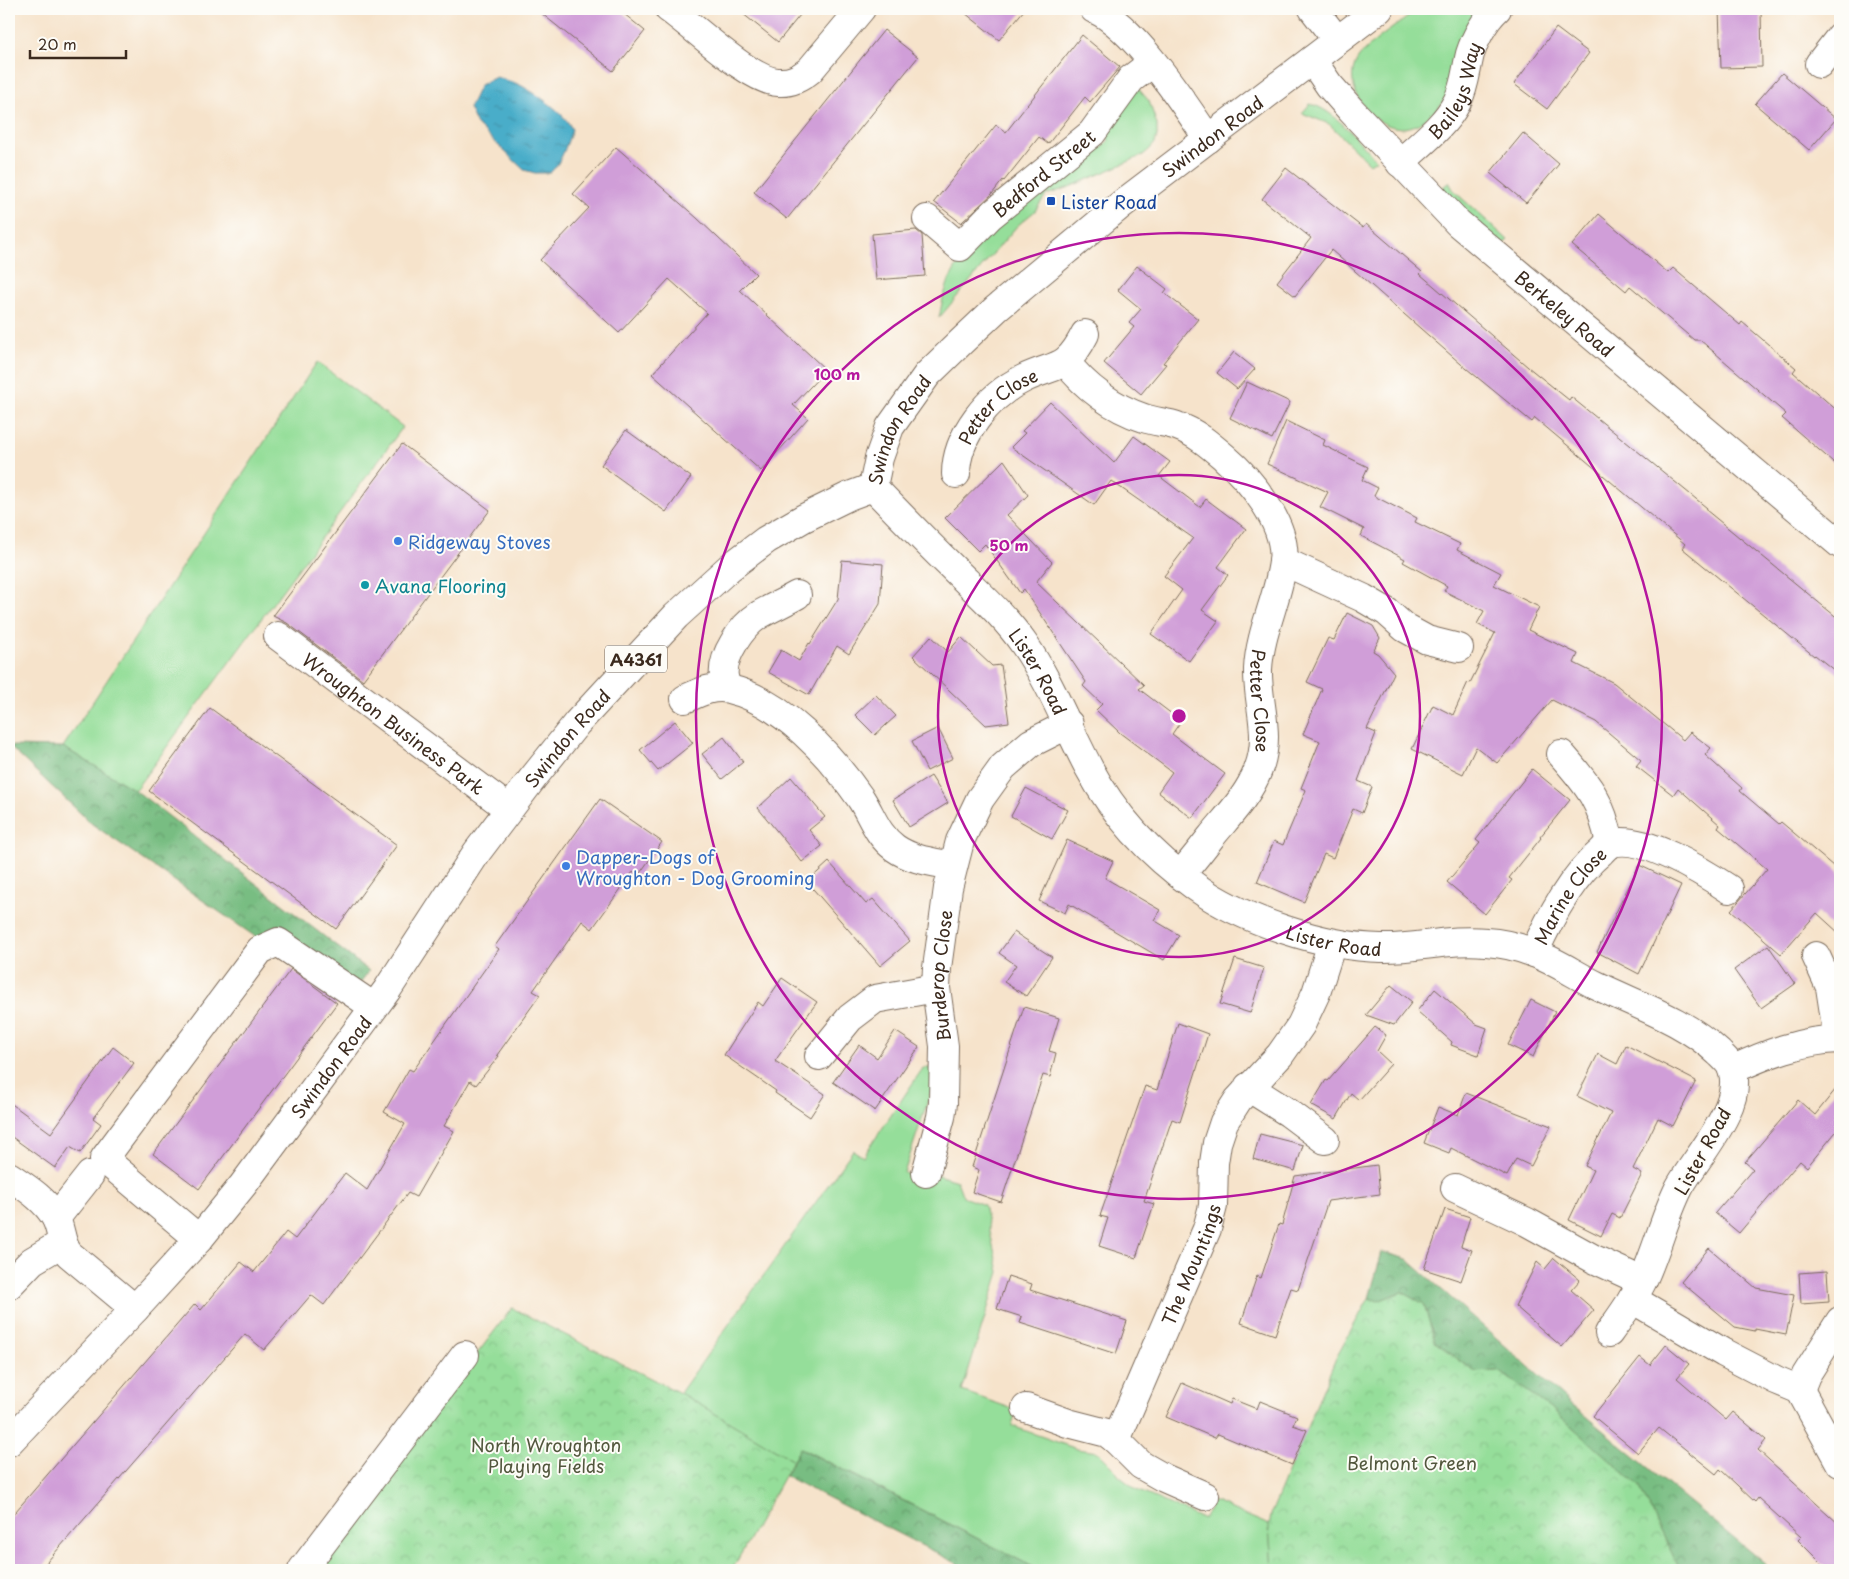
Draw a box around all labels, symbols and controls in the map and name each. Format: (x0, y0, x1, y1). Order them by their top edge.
scale bar (30, 28, 126, 60)
text: 20 m (38, 32, 77, 55)
street label: Baileys Way (1421, 37, 1487, 145)
street label: Swindon Road (1155, 88, 1268, 183)
street label: Bedford Street (986, 122, 1101, 223)
place label: Lister Road (1061, 188, 1157, 215)
marker: Lister Road (1045, 195, 1057, 207)
street label: Berkeley Road (1509, 263, 1621, 363)
street label: Petter Close (950, 361, 1041, 449)
text: 100 m (814, 362, 860, 385)
street label: Swindon Road (860, 369, 937, 487)
place label: Ridgeway Stoves (408, 528, 551, 555)
text: 50 m (990, 533, 1028, 556)
marker: Ridgeway Stoves (392, 535, 404, 547)
place label: Avana Flooring (375, 572, 507, 599)
marker: Avana Flooring (359, 579, 371, 591)
street label: Lister Road (1003, 622, 1074, 719)
street label: Wroughton Business Park (297, 646, 491, 800)
road number: A4361 (605, 646, 667, 672)
street label: Petter Close (1244, 647, 1278, 754)
street label: Swindon Road (517, 683, 616, 793)
centre of rings (1170, 707, 1188, 725)
street label: Marine Close (1526, 840, 1612, 949)
place label: Dapper-Dogs of Wroughton - Dog Grooming (576, 843, 815, 891)
marker: Dapper-Dogs of Wroughton - Dog Grooming (560, 860, 572, 872)
street label: Burderop Close (922, 908, 958, 1043)
street label: Lister Road (1283, 917, 1382, 962)
street label: Swindon Road (284, 1010, 377, 1123)
street label: Lister Road (1667, 1102, 1737, 1200)
street label: The Mountings (1154, 1201, 1227, 1329)
park label: North Wroughton Playing Fields (471, 1431, 621, 1479)
park label: Belmont Green (1347, 1449, 1477, 1476)

